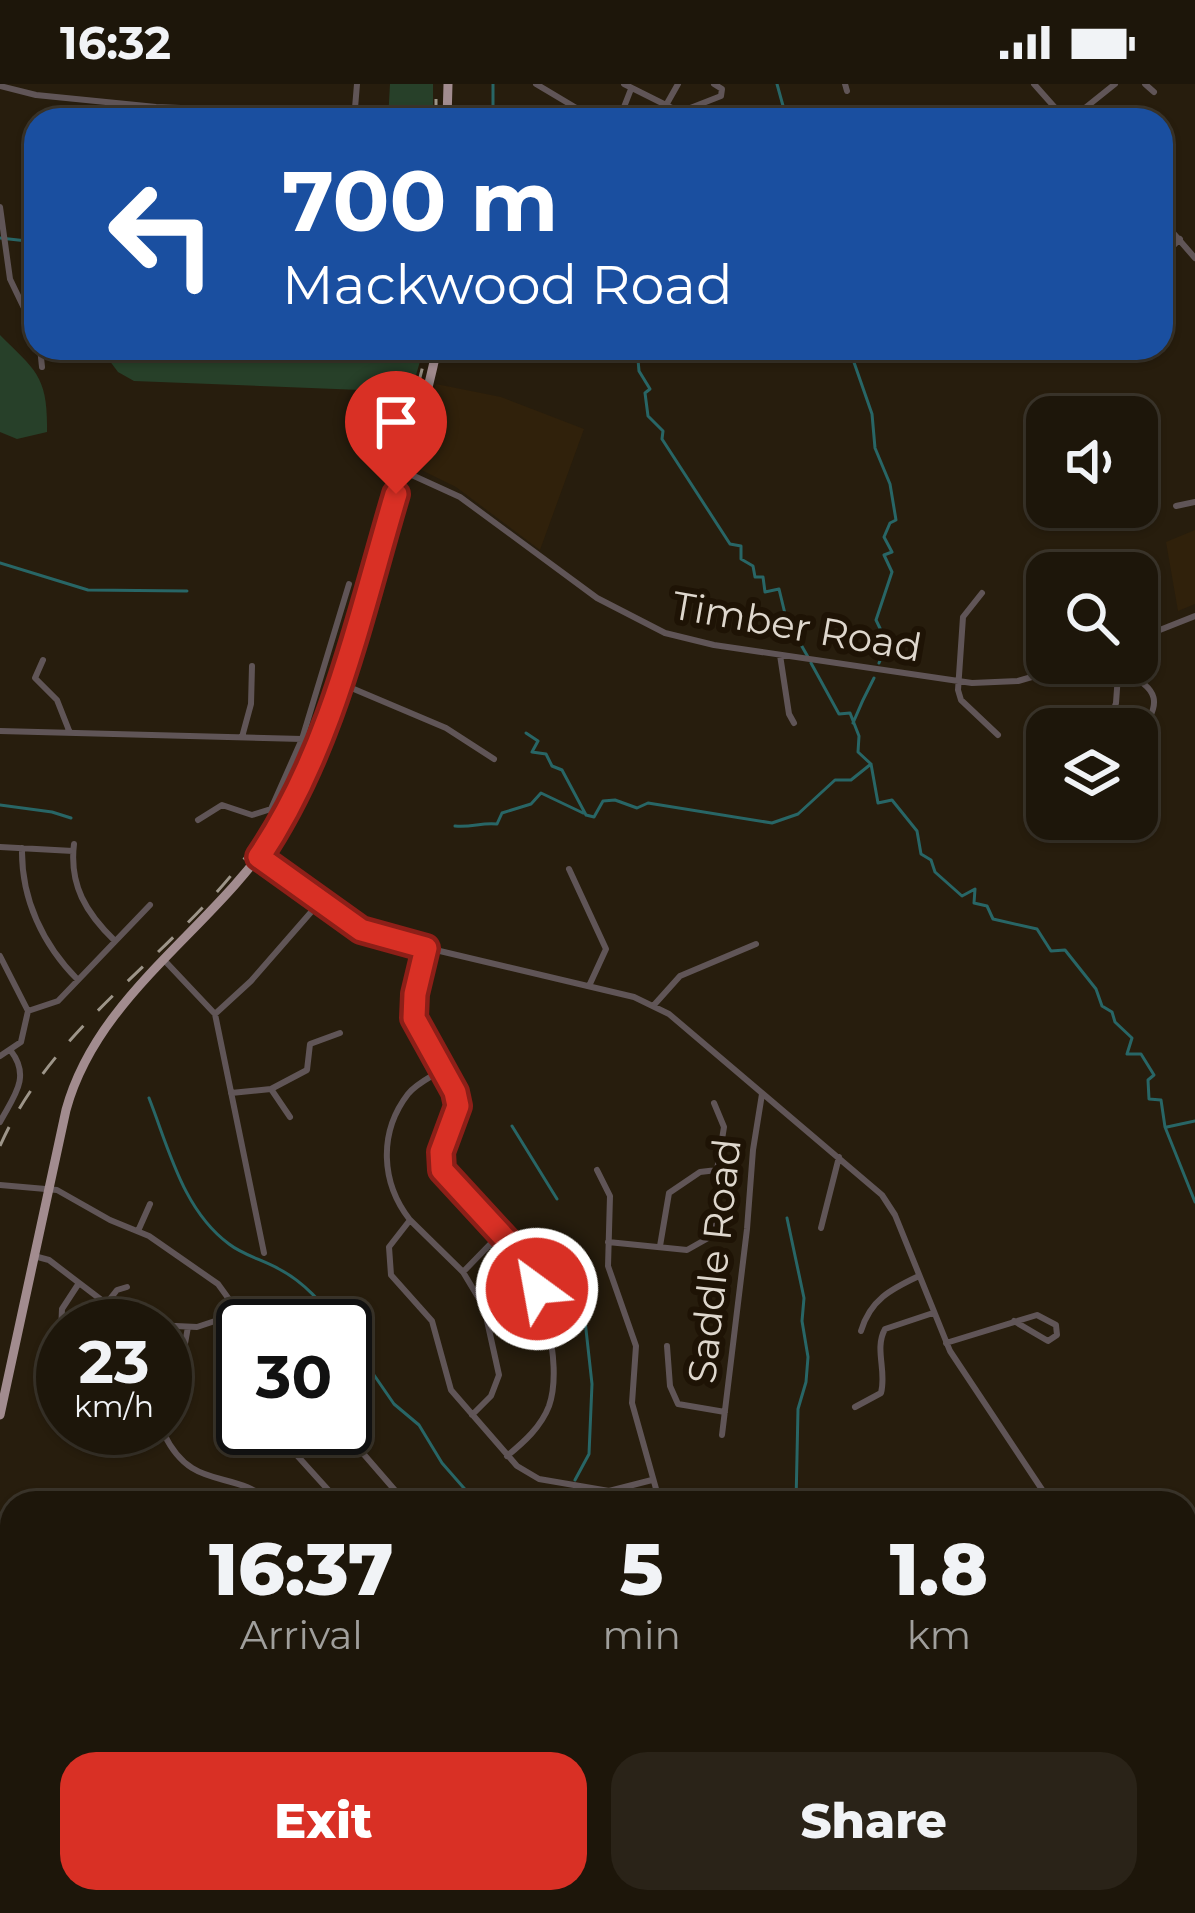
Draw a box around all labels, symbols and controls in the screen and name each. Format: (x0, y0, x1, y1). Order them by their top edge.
text: 16:32 (60, 15, 171, 70)
text: 700 m (282, 150, 558, 252)
icon: left (84, 156, 240, 312)
text: Mackwood Road (282, 252, 733, 318)
pin (345, 371, 447, 494)
icon: arrive (363, 389, 429, 455)
map controls (1026, 396, 1158, 840)
button: sound (1026, 396, 1158, 528)
button: search (1026, 552, 1158, 684)
street label: Timber Road (669, 580, 925, 672)
button: layers (1026, 708, 1158, 840)
street label: Saddle Road (677, 1136, 751, 1386)
position arrow (474, 1226, 600, 1352)
speed limit sign: 30 (216, 1299, 372, 1455)
text: 23 (79, 1325, 149, 1398)
text: km/h (74, 1388, 154, 1425)
text: 16:37 (209, 1525, 394, 1613)
text: 5 (620, 1525, 663, 1613)
text: 1.8 (890, 1525, 988, 1613)
text: Arrival (240, 1611, 363, 1659)
text: min (603, 1611, 681, 1659)
text: km (907, 1611, 971, 1659)
button: Exit (60, 1752, 587, 1890)
button: Share (611, 1752, 1137, 1890)

